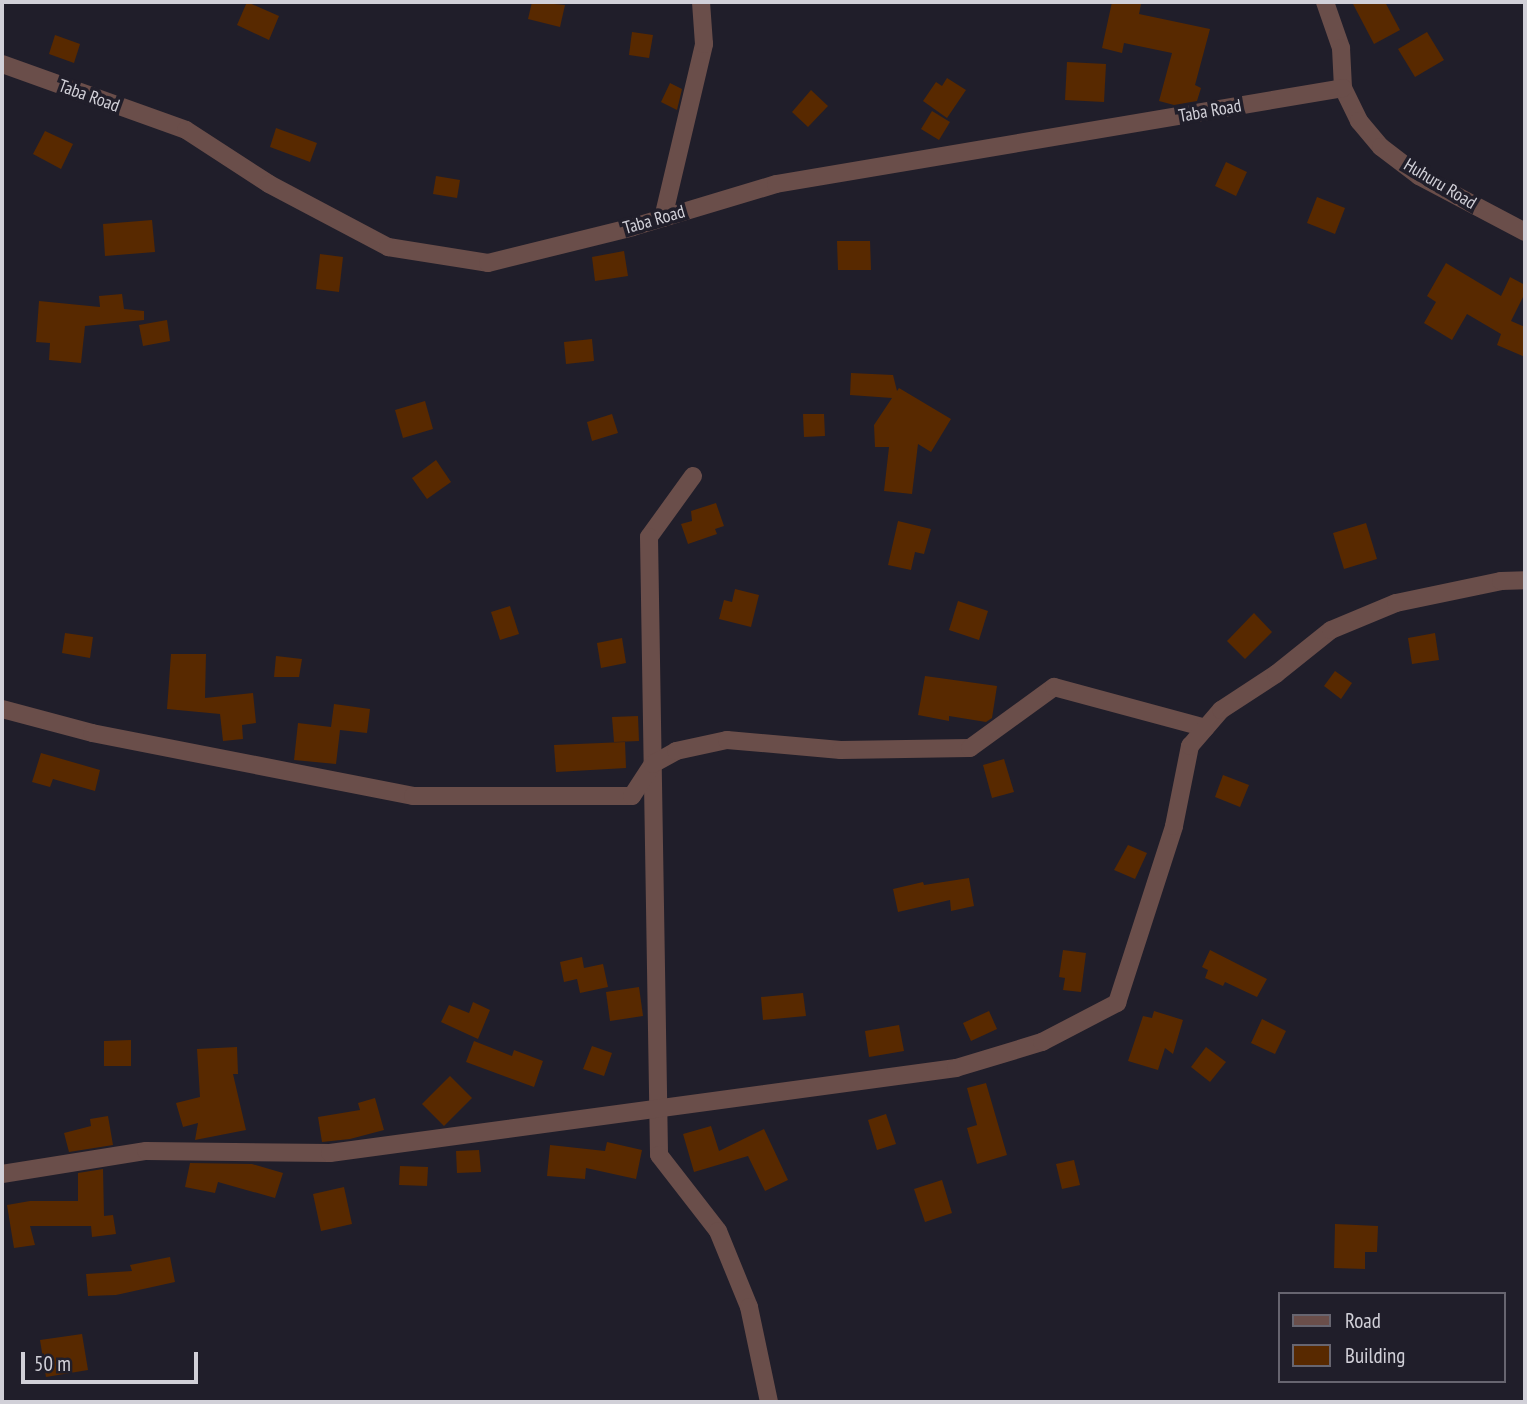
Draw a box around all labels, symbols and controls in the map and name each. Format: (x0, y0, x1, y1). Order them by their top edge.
street label: Taba Road (56, 75, 122, 117)
street label: Taba Road (1177, 95, 1243, 127)
street label: Huhuru Road (1400, 154, 1480, 214)
street label: Taba Road (621, 201, 687, 239)
legend (1278, 1292, 1506, 1383)
text: Road (1345, 1307, 1381, 1334)
scale bar (24, 1338, 201, 1382)
text: Building (1345, 1342, 1405, 1369)
text: 50 m (34, 1350, 71, 1377)

